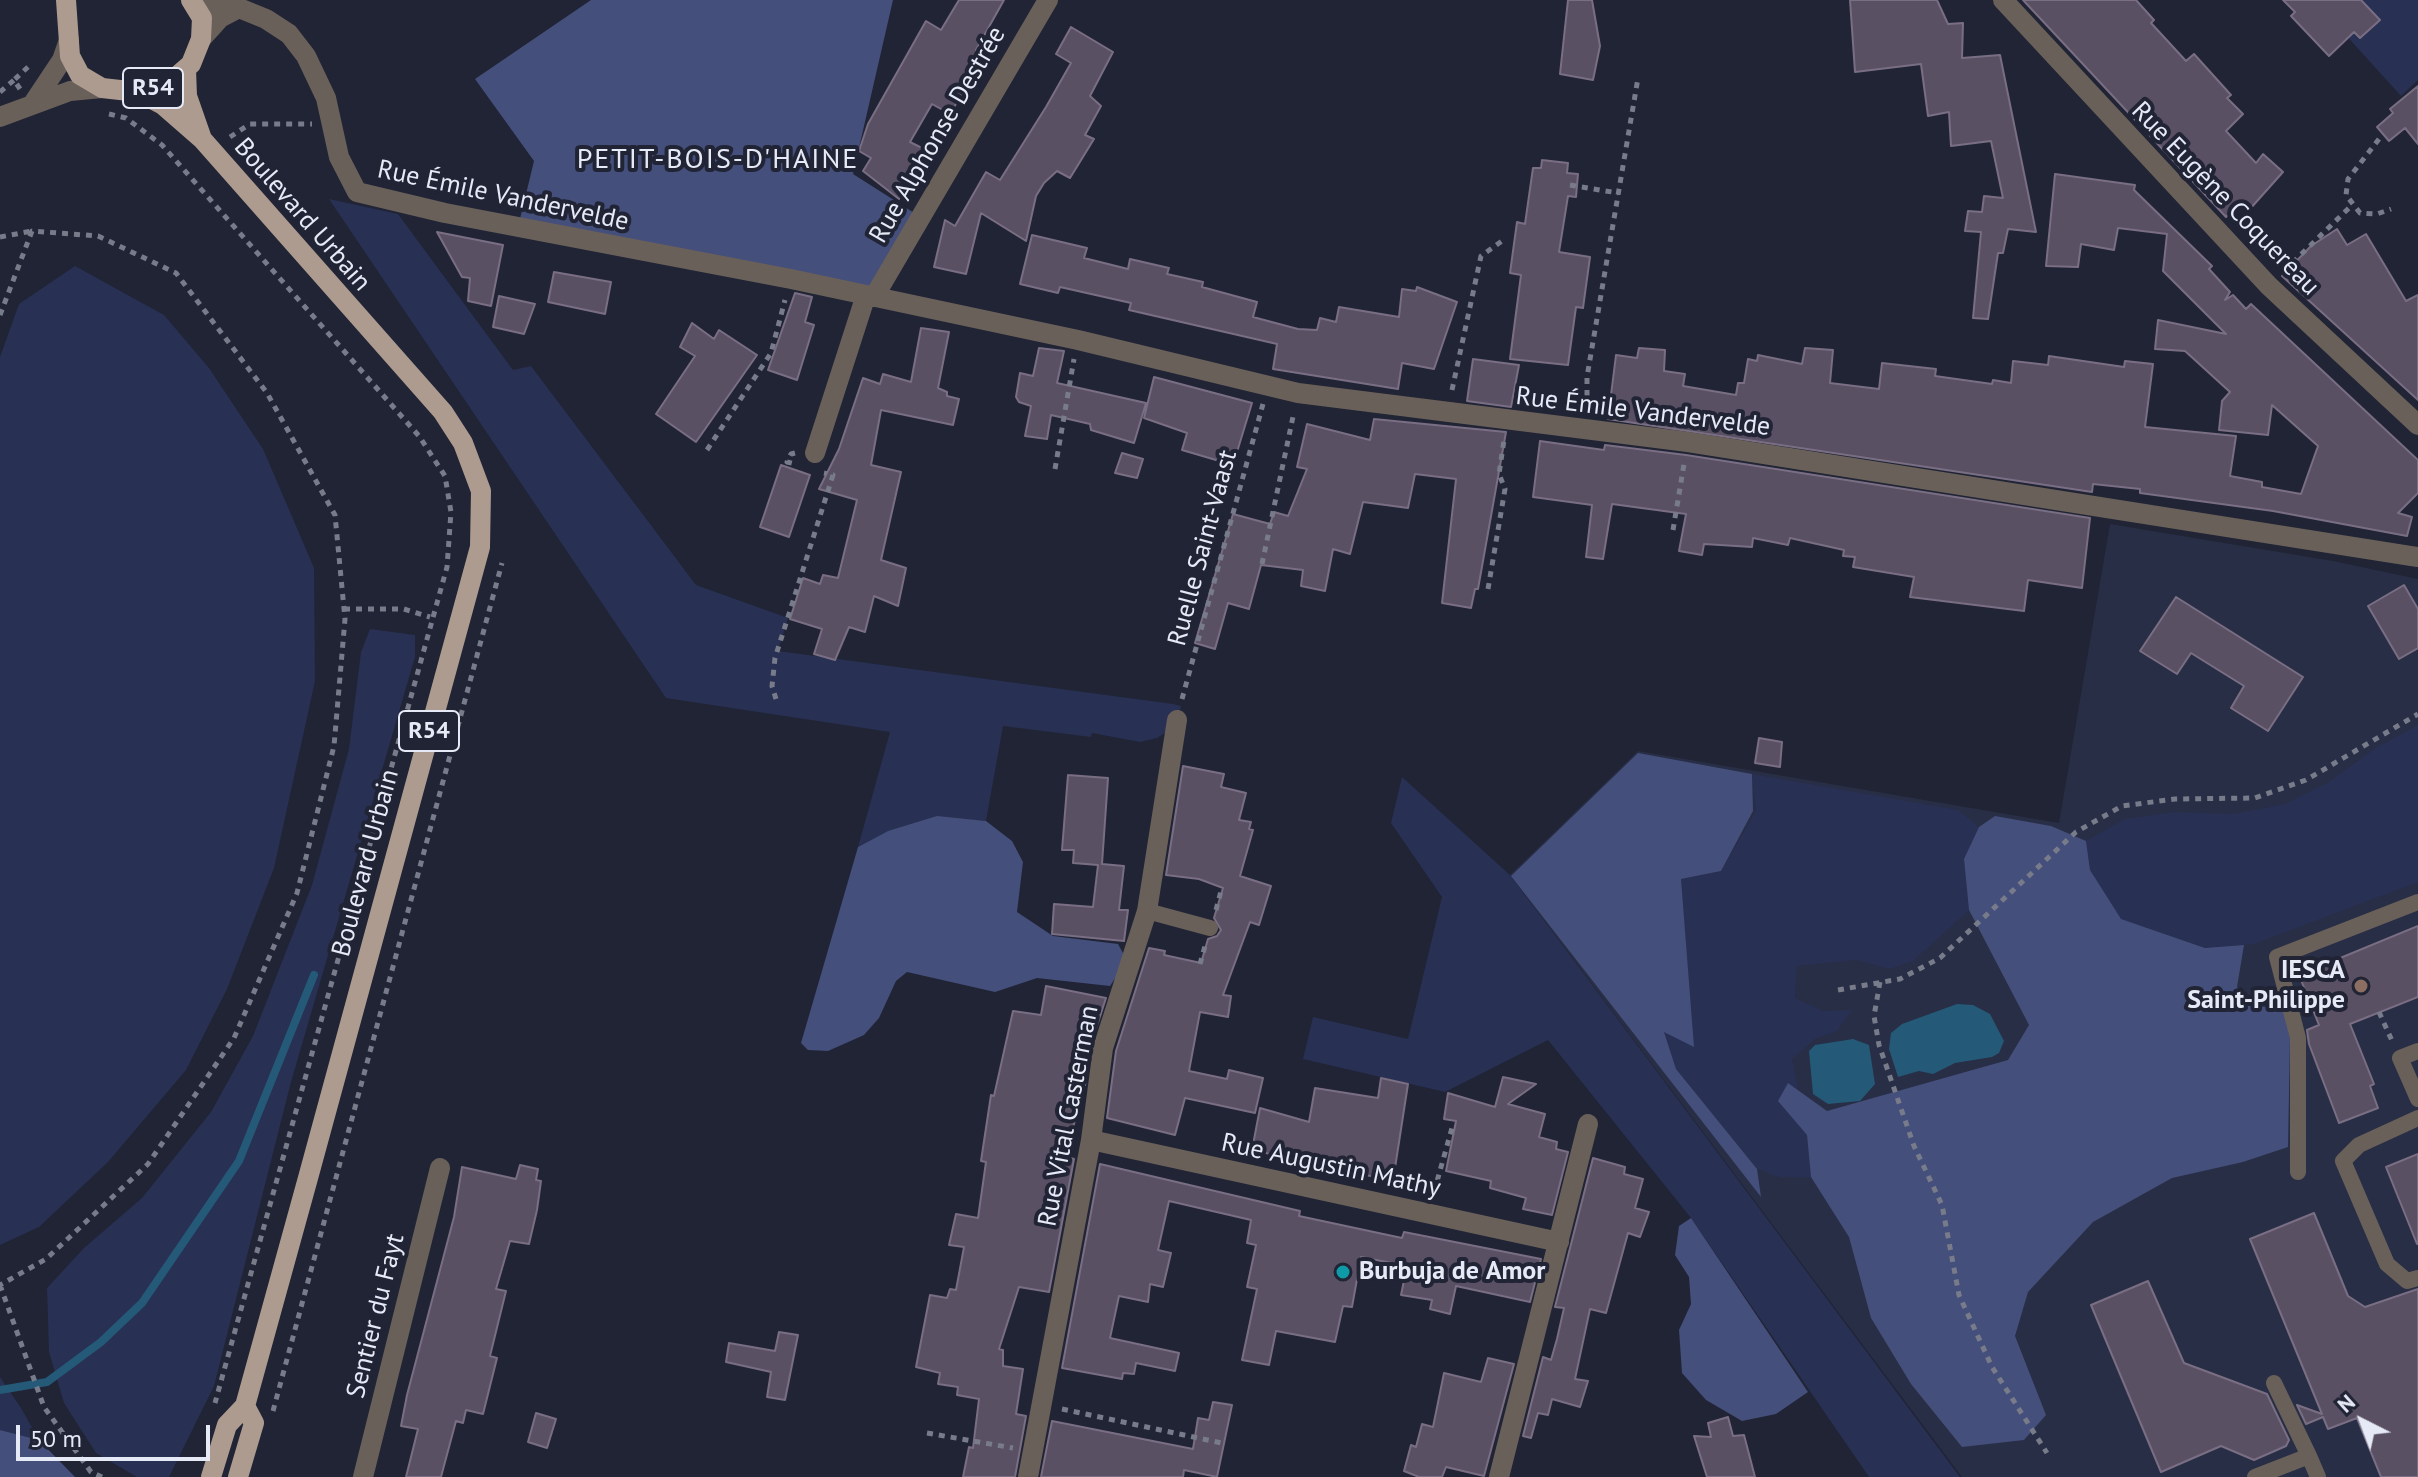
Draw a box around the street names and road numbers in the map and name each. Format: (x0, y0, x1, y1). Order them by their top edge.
street label: Rue Alphonse Destrée (863, 21, 1013, 249)
road number: R54 (123, 68, 183, 108)
street label: Rue Eugène Coquereau (2125, 96, 2325, 302)
street label: Boulevard Urbain (227, 132, 377, 298)
street label: Rue Émile Vandervelde (375, 154, 631, 238)
street label: Rue Émile Vandervelde (1514, 381, 1772, 443)
street label: Ruelle Saint-Vaast (1162, 447, 1244, 649)
road number: R54 (399, 711, 459, 751)
street label: Boulevard Urbain (326, 766, 406, 960)
street label: Rue Vital Casterman (1032, 1003, 1106, 1229)
street label: Rue Augustin Mathy (1219, 1128, 1443, 1204)
street label: Sentier du Fayt (341, 1231, 411, 1401)

